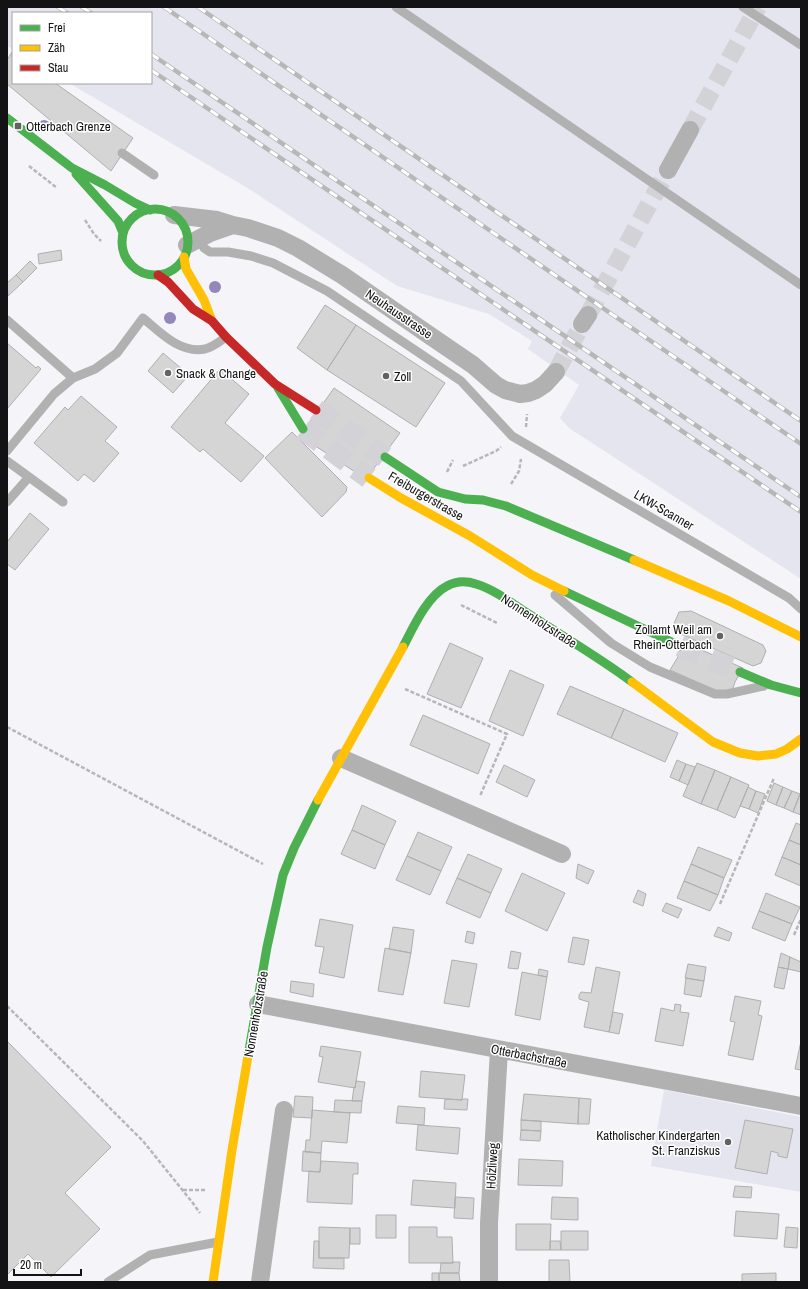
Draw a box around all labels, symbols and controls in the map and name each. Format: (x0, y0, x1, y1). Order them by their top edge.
legend (12, 12, 152, 84)
text: Frei (48, 20, 66, 36)
text: Zäh (48, 40, 65, 56)
text: Stau (48, 60, 68, 76)
place label: Otterbach Grenze (26, 118, 111, 135)
marker: Otterbach Grenze (13, 121, 23, 131)
street label: Neuhausstrasse (362, 285, 436, 343)
place label: Snack & Change (176, 365, 256, 382)
marker: Snack & Change (163, 368, 173, 378)
place label: Zoll (394, 368, 411, 385)
marker: Zoll (381, 371, 391, 381)
street label: Freiburgerstrasse (385, 468, 467, 524)
street label: LKW-Scanner (631, 486, 697, 534)
street label: Nonnenholzstraße (498, 590, 580, 652)
place label: Zollamt Weil am Rhein-Otterbach (633, 621, 712, 653)
marker: Zollamt Weil am Rhein-Otterbach (715, 631, 725, 641)
street label: Nonnenholzstraße (240, 970, 272, 1058)
street label: Otterbachstraße (490, 1040, 568, 1072)
place label: Katholischer Kindergarten St. Franziskus (596, 1127, 720, 1159)
marker: Katholischer Kindergarten St. Franziskus (723, 1137, 733, 1147)
street label: Hölzliweg (482, 1142, 502, 1190)
scale bar (14, 1251, 81, 1277)
text: 20 m (20, 1257, 42, 1273)

